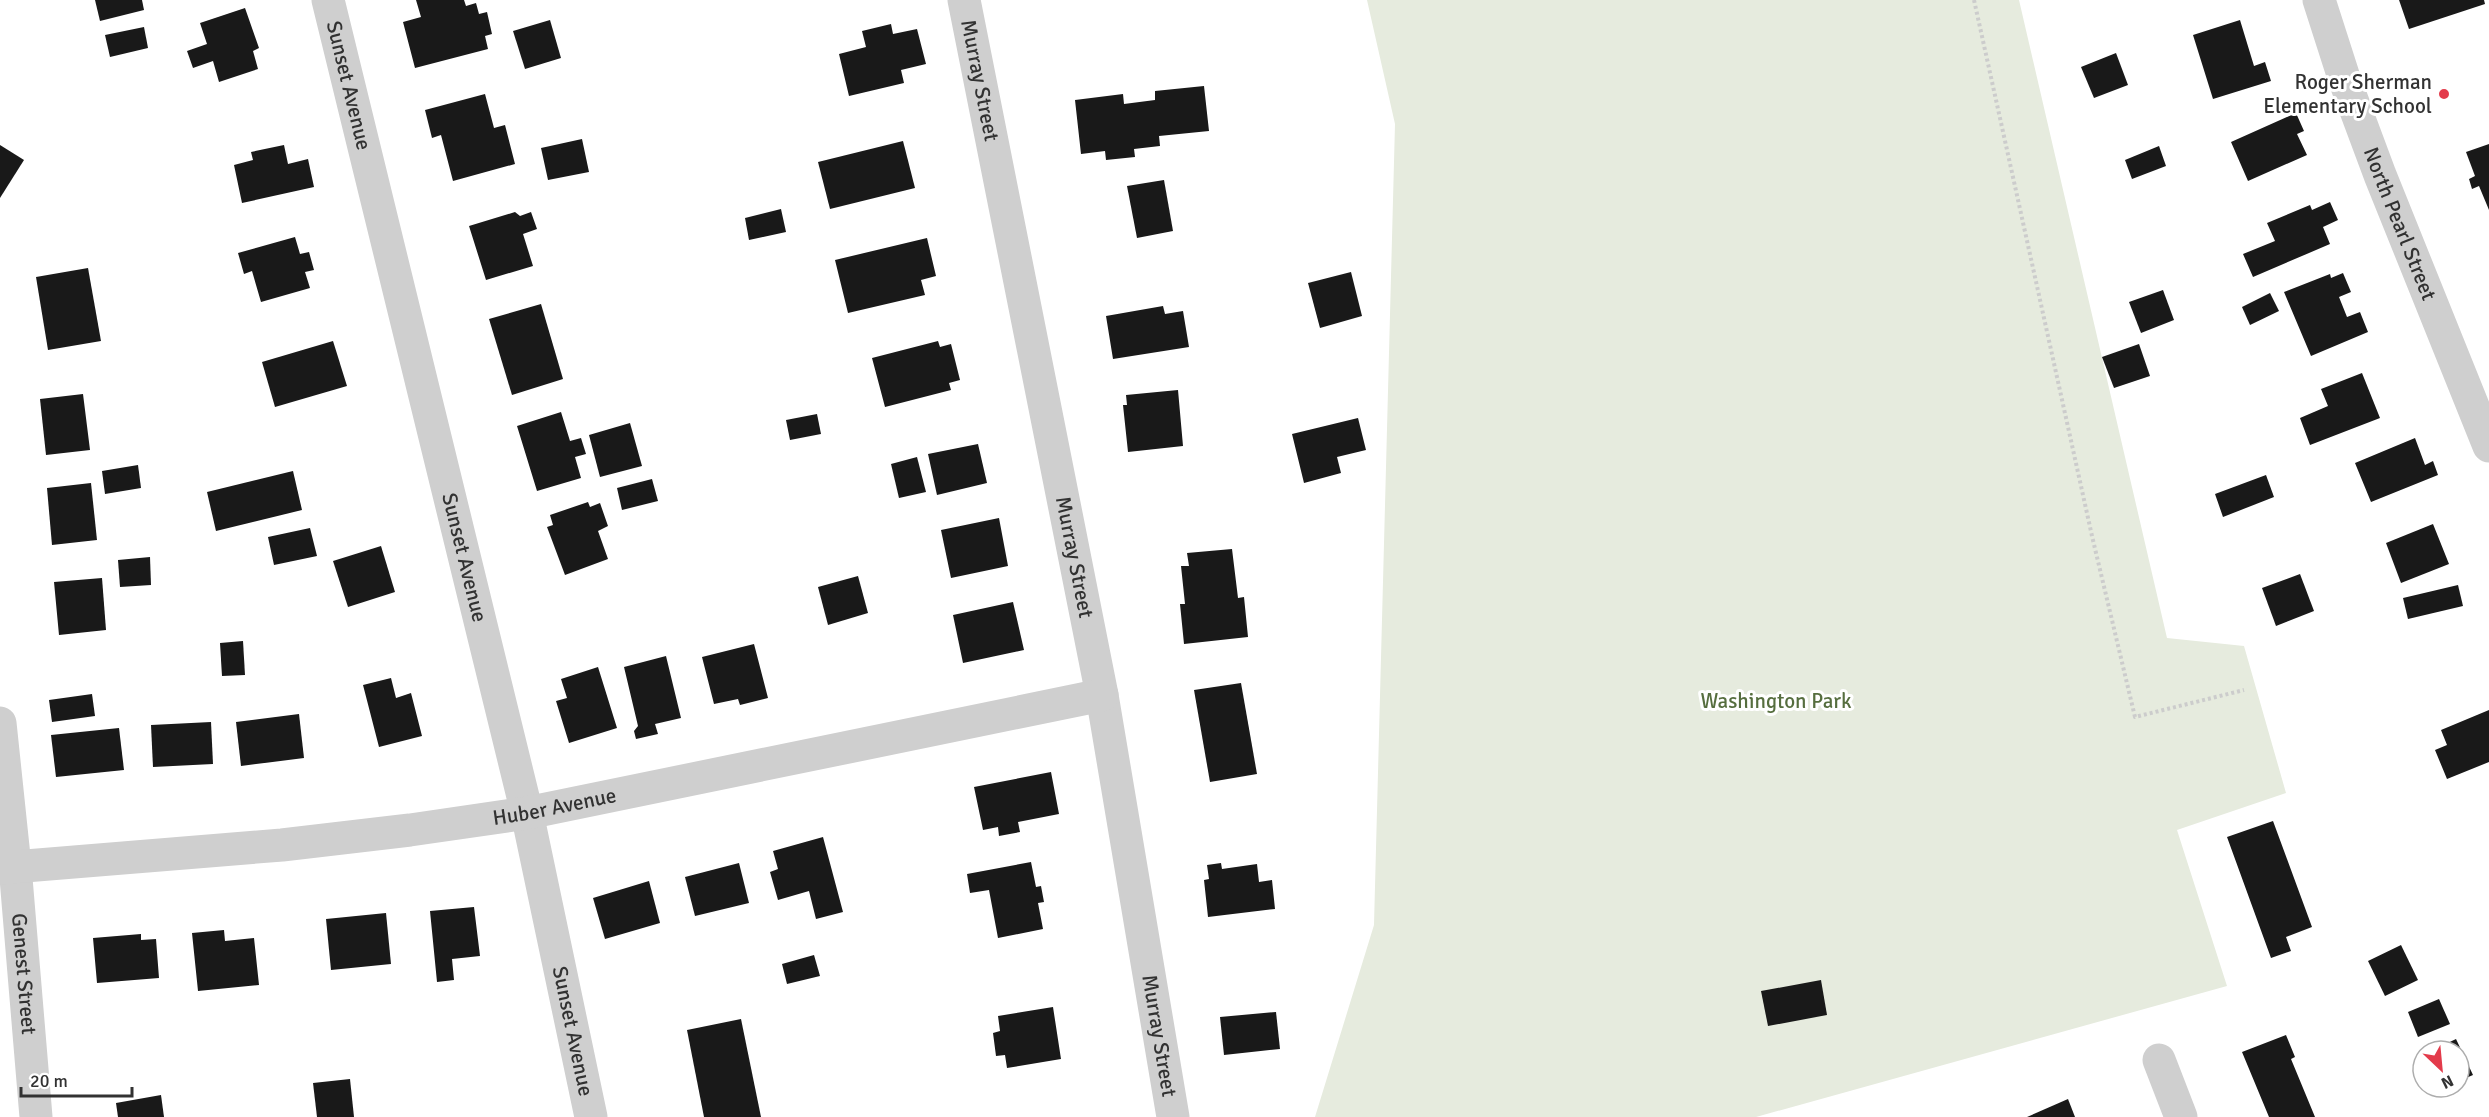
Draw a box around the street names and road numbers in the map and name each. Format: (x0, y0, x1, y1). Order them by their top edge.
street label: Murray Street (955, 17, 1005, 143)
street label: Sunset Avenue (321, 18, 377, 153)
street label: North Pearl Street (2358, 144, 2442, 304)
street label: Sunset Avenue (436, 490, 493, 625)
street label: Murray Street (1050, 494, 1099, 620)
street label: Huber Avenue (491, 782, 618, 831)
street label: Genest Street (6, 912, 42, 1036)
street label: Sunset Avenue (547, 964, 599, 1099)
street label: Murray Street (1136, 973, 1182, 1099)

